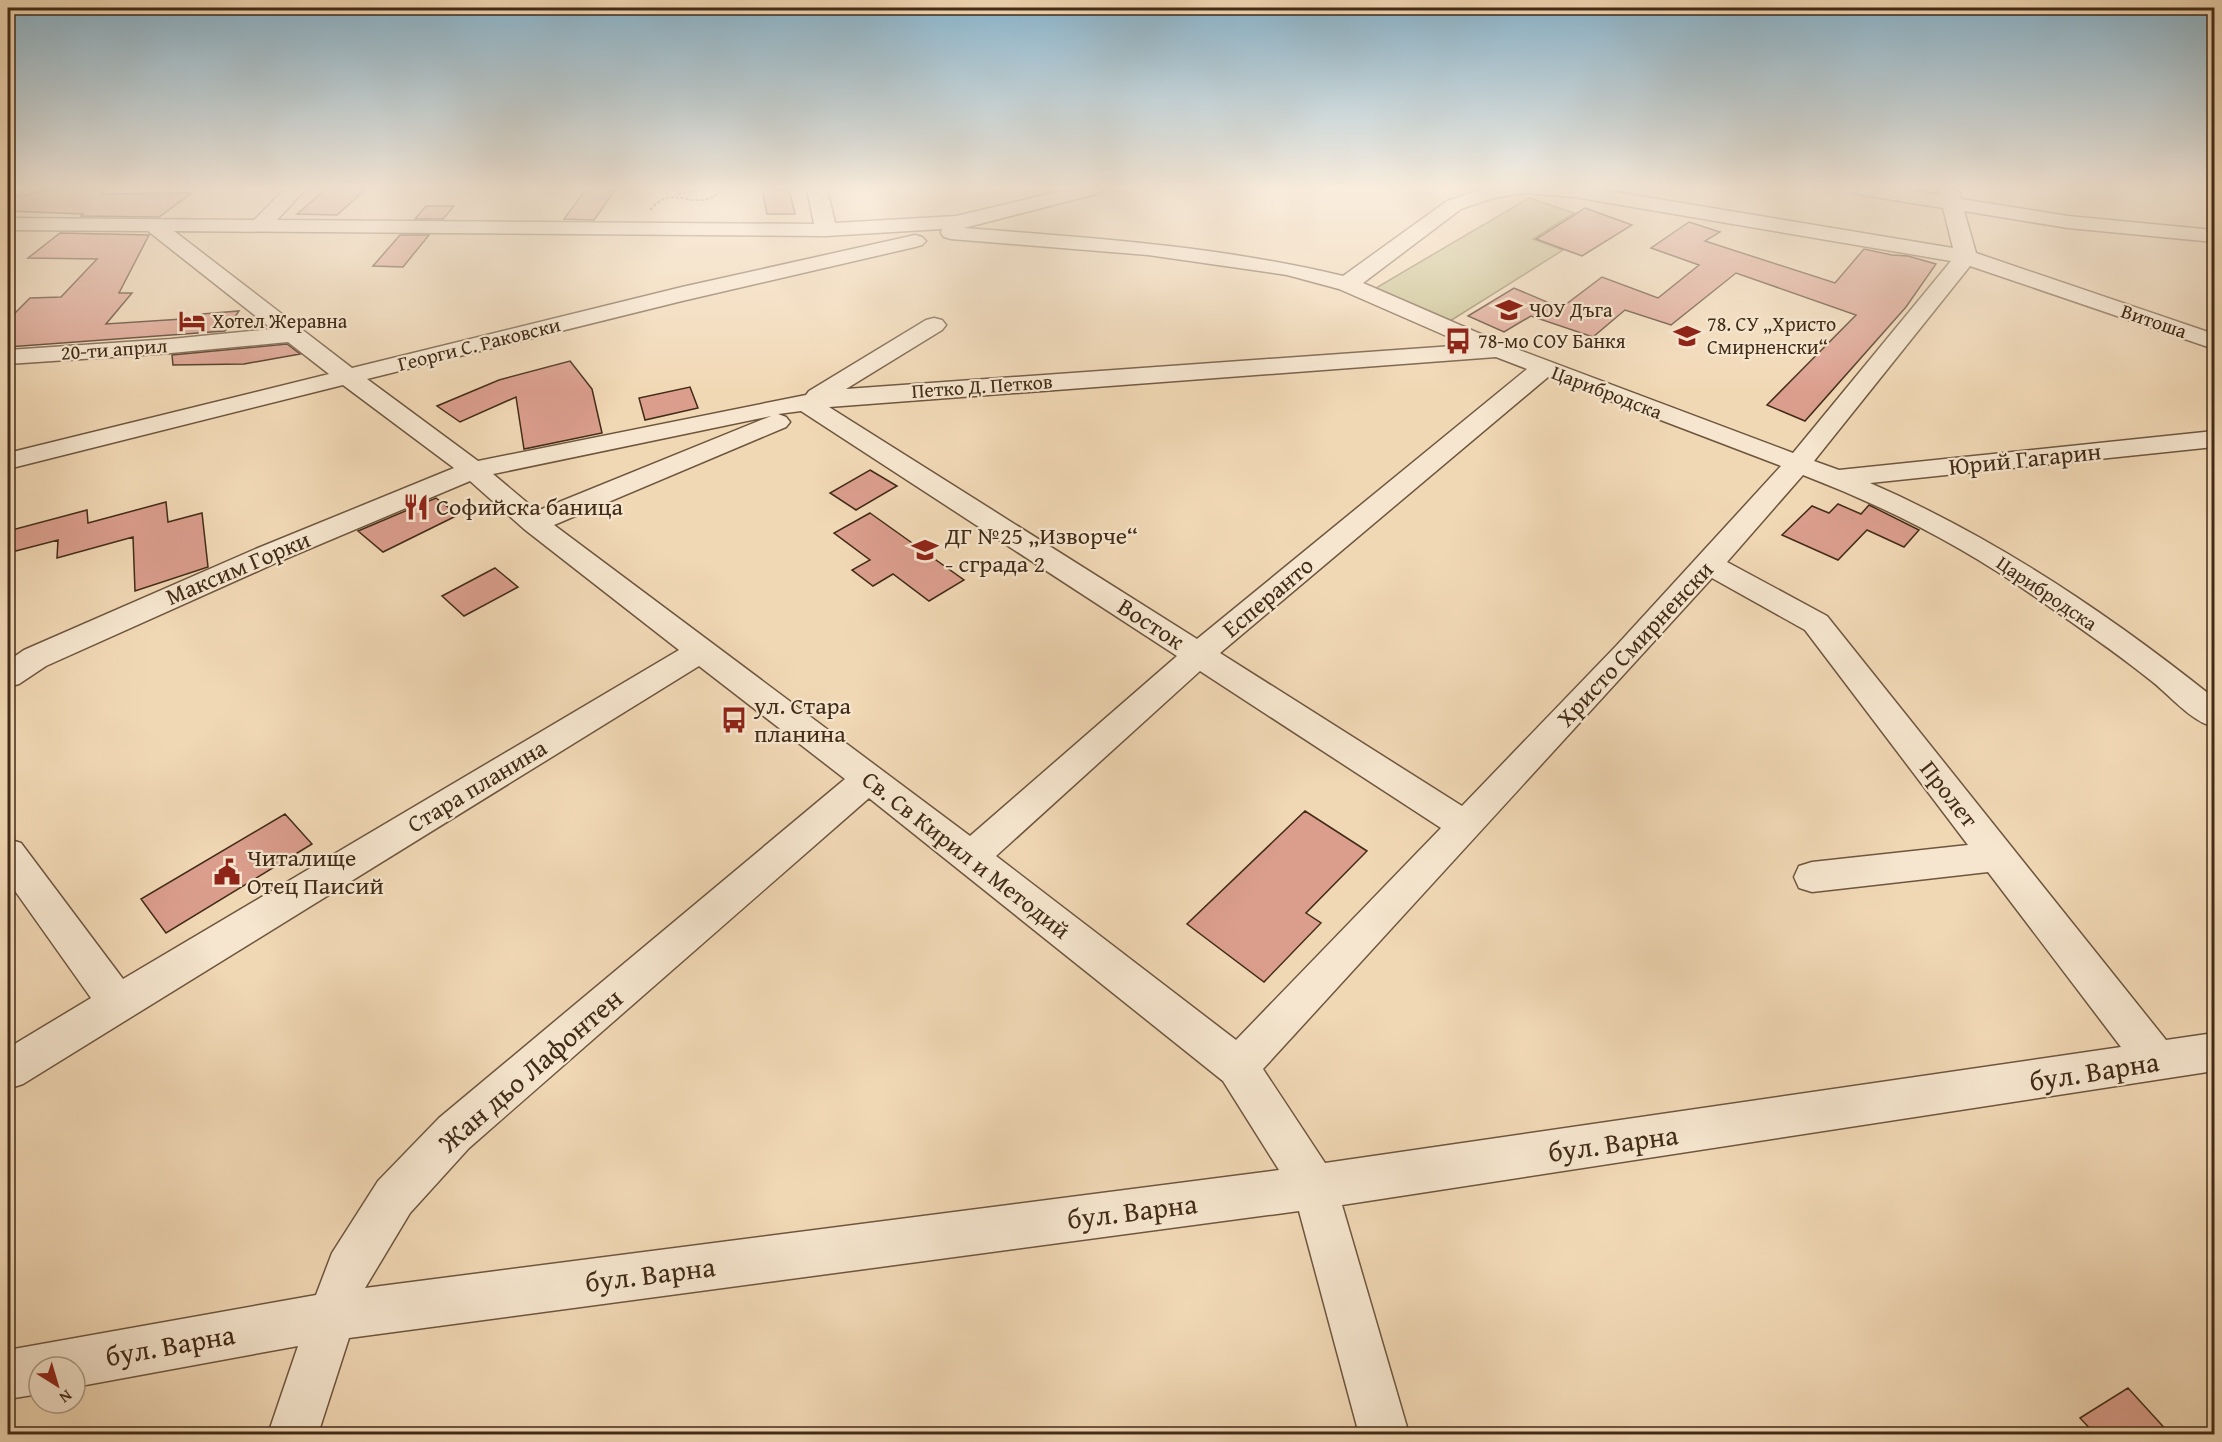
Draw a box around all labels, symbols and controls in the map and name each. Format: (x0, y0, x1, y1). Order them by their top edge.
school or university icon: ЧОУ Дъга (1494, 295, 1524, 325)
place label: ЧОУ Дъга (1529, 295, 1613, 324)
street label: Витоша (2117, 296, 2191, 345)
hotel icon: Хотел Жеравна (177, 306, 207, 336)
place label: Хотел Жеравна (212, 306, 348, 335)
street label: Георги С. Раковски (394, 309, 563, 378)
place label: 78. СУ „Христо Смирненски“ (1707, 309, 1836, 361)
school or university icon: 78. СУ „Христо Смирненски“ (1672, 321, 1702, 351)
bus stop icon: 78-мо СОУ Банкя (1443, 326, 1473, 356)
place label: 78-мо СОУ Банкя (1478, 326, 1626, 355)
street label: 20-ти април (60, 330, 168, 367)
street label: Царибродска (1548, 357, 1667, 426)
street label: Петко Д. Петков (910, 366, 1054, 405)
street label: Юрий Гагарин (1947, 433, 2103, 484)
place label: Софийска баница (436, 489, 623, 524)
restaurant icon: Софийска баница (401, 492, 431, 522)
place label: ДГ №25 „Изворче“ - сграда 2 (944, 518, 1138, 581)
street label: Максим Горки (160, 521, 315, 614)
school or university icon: ДГ №25 „Изворче“ - сграда 2 (910, 535, 940, 565)
street label: Есперанто (1214, 548, 1321, 645)
street label: Царибродска (1991, 548, 2104, 637)
street label: Христо Смирненски (1548, 553, 1721, 735)
street label: Восток (1111, 589, 1192, 658)
place label: ул. Стара планина (753, 688, 852, 751)
bus stop icon: ул. Стара планина (719, 705, 749, 735)
street label: Стара планина (400, 730, 554, 841)
street label: Пролет (1912, 753, 1987, 835)
street label: Св. Св Кирил и Методий (855, 762, 1078, 947)
place label: Читалище Отец Паисий (247, 840, 384, 903)
public building icon: Читалище Отец Паисий (212, 857, 242, 887)
street label: Жан дьо Лафонтен (428, 978, 631, 1162)
street label: бул. Варна (2026, 1040, 2162, 1101)
street label: бул. Варна (1545, 1113, 1681, 1172)
street label: бул. Варна (1064, 1182, 1200, 1239)
street label: бул. Варна (582, 1245, 718, 1302)
street label: бул. Варна (102, 1313, 239, 1376)
north arrow (27, 1355, 87, 1415)
text: N (54, 1384, 78, 1410)

